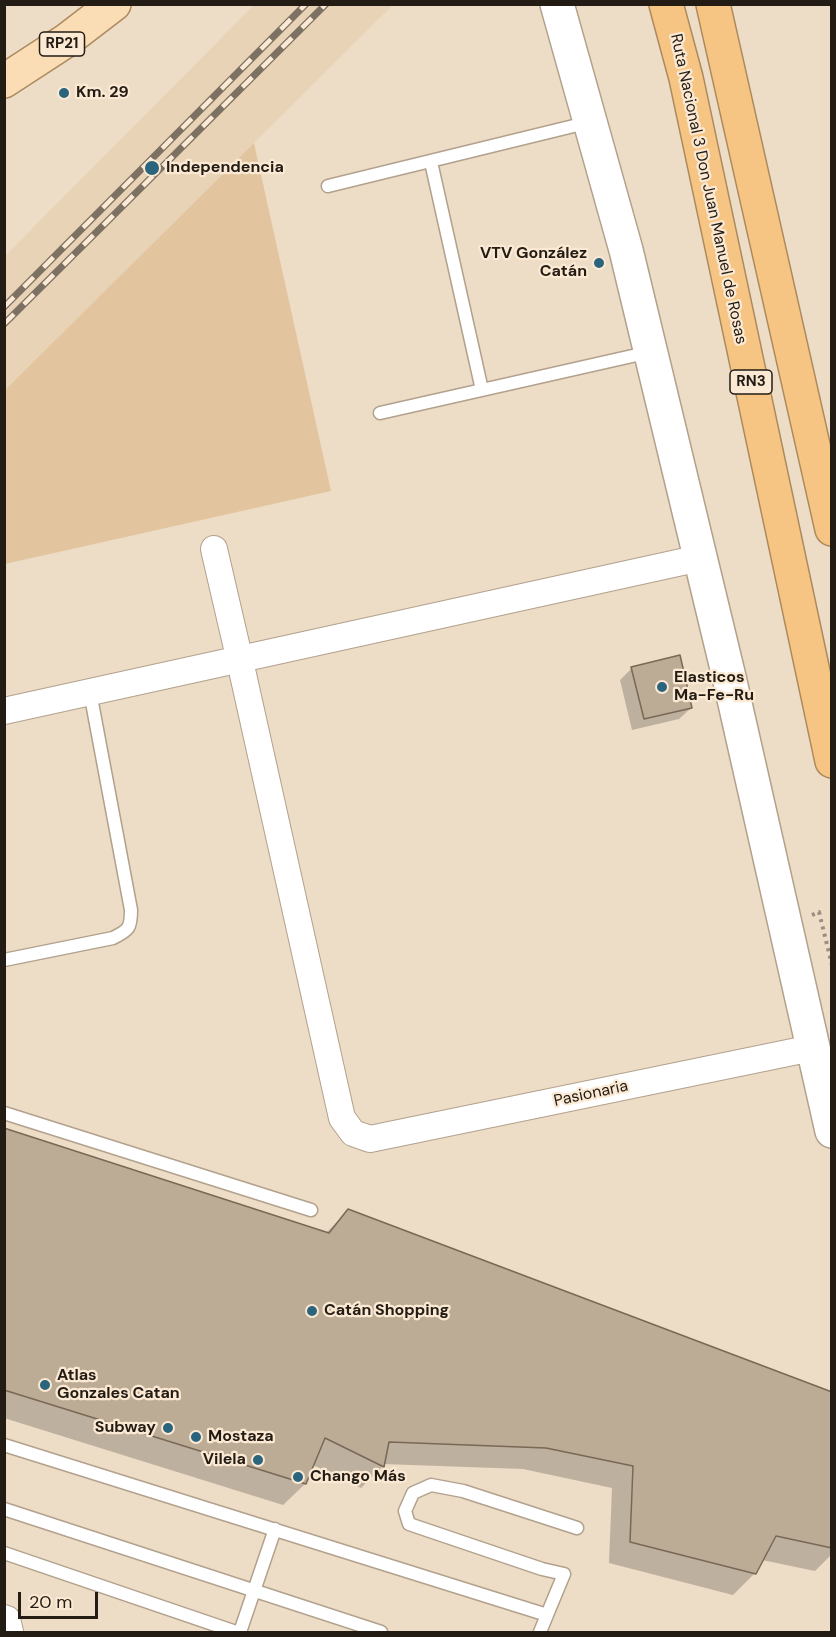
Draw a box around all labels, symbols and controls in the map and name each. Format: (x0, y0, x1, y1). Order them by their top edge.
road number: RP21 (40, 32, 84, 56)
street label: Ruta Nacional 3 Don Juan Manuel de Rosas (666, 32, 750, 346)
place label: Km. 29 (76, 83, 129, 103)
marker: Km. 29 (57, 86, 71, 100)
place label: Independencia (166, 158, 284, 178)
marker: Independencia (143, 159, 161, 177)
place label: VTV González Catán (480, 244, 587, 282)
marker: VTV González Catán (592, 256, 606, 270)
road number: RN3 (730, 370, 772, 394)
place label: Elasticos Ma-Fe-Ru (674, 668, 754, 706)
marker: Elasticos Ma-Fe-Ru (655, 680, 669, 694)
street label: Pasionaria (552, 1077, 630, 1111)
place label: Catán Shopping (324, 1301, 449, 1321)
marker: Catán Shopping (305, 1304, 319, 1318)
place label: Atlas Gonzales Catan (57, 1366, 180, 1404)
marker: Atlas Gonzales Catan (38, 1378, 52, 1392)
place label: Subway (95, 1418, 156, 1438)
marker: Subway (161, 1421, 175, 1435)
place label: Mostaza (208, 1427, 274, 1447)
marker: Mostaza (189, 1430, 203, 1444)
place label: Vilela (203, 1450, 246, 1470)
marker: Vilela (251, 1453, 265, 1467)
place label: Chango Más (310, 1467, 406, 1487)
marker: Chango Más (291, 1470, 305, 1484)
scale bar (21, 1580, 100, 1618)
text: 20 m (29, 1590, 72, 1614)

